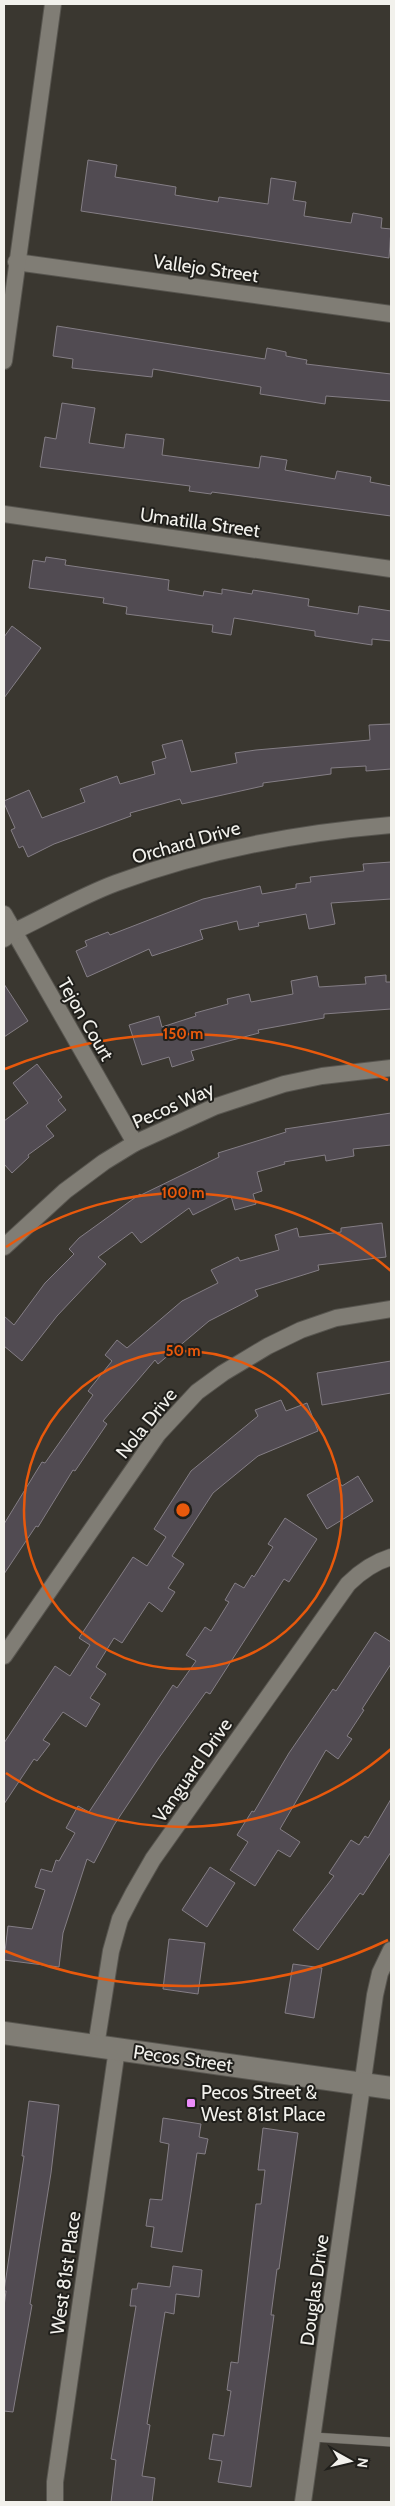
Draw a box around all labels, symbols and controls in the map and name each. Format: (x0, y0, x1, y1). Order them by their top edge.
street label: Vallejo Street (152, 250, 261, 287)
street label: Umatilla Street (139, 503, 262, 542)
street label: Orchard Drive (129, 816, 243, 869)
street label: Tejon Court (53, 974, 119, 1065)
text: 150 m (163, 1025, 203, 1043)
street label: Pecos Way (129, 1077, 218, 1134)
text: 100 m (161, 1184, 205, 1202)
text: 50 m (165, 1342, 201, 1360)
street label: Nola Drive (111, 1383, 182, 1463)
centre of rings (174, 1501, 192, 1519)
street label: Vanguard Drive (148, 1713, 237, 1827)
street label: Pecos Street (132, 2040, 235, 2077)
place label: Pecos Street & West 81st Place (201, 2081, 326, 2126)
marker: Pecos Street & West 81st Place (185, 2097, 197, 2109)
street label: West 81st Place (45, 2210, 86, 2336)
street label: Douglas Drive (295, 2233, 334, 2347)
north arrow (325, 2436, 375, 2486)
text: N (353, 2457, 372, 2469)

